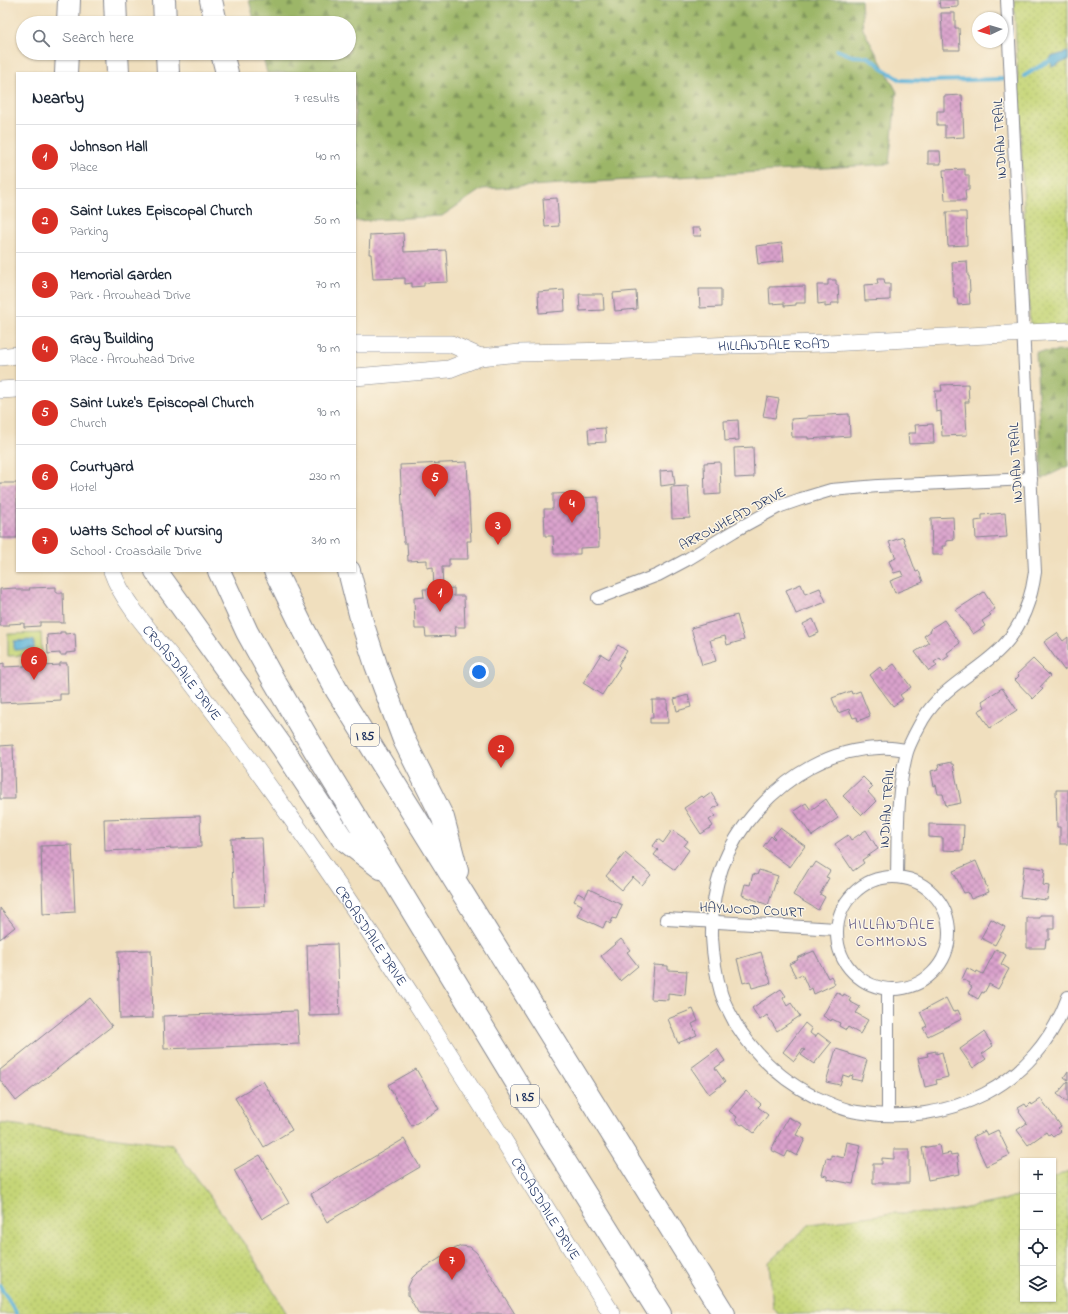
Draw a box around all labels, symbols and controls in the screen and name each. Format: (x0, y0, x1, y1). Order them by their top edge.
north arrow (972, 12, 1008, 48)
search box (16, 16, 356, 60)
icon: search (30, 27, 52, 49)
text: Search here (62, 27, 134, 49)
text: Nearby (32, 86, 84, 111)
text: 7 results (294, 89, 340, 108)
street label: INDIAN TRAIL (988, 97, 1013, 180)
text: Johnson Hall (70, 136, 148, 158)
text: 1 (43, 147, 47, 166)
text: 40 m (316, 147, 340, 166)
text: Place (70, 158, 98, 177)
text: Saint Lukes Episcopal Church (70, 200, 252, 222)
text: 2 (42, 211, 48, 230)
text: 50 m (314, 211, 340, 230)
text: Parking (70, 222, 108, 241)
text: Memorial Garden (70, 264, 172, 286)
text: 3 (42, 275, 48, 294)
text: 70 m (316, 275, 340, 294)
text: Park · Arrowhead Drive (70, 286, 191, 305)
text: Gray Building (70, 328, 153, 350)
street label: HILLANDALE ROAD (718, 334, 830, 358)
text: 4 (42, 339, 48, 358)
text: 90 m (317, 339, 340, 358)
text: Place · Arrowhead Drive (70, 350, 195, 369)
text: Saint Luke's Episcopal Church (70, 392, 254, 414)
text: 5 (41, 403, 49, 422)
text: 90 m (317, 403, 340, 422)
text: Church (70, 414, 107, 433)
street label: INDIAN TRAIL (1004, 421, 1029, 504)
text: Courtyard (70, 456, 134, 478)
pin: 5 (422, 464, 448, 497)
text: 6 (42, 467, 48, 486)
text: 230 m (309, 467, 340, 486)
text: Hotel (70, 478, 97, 497)
street label: ARROWHEAD DRIVE (675, 482, 790, 556)
pin: 4 (559, 490, 585, 523)
pin: 3 (485, 512, 511, 545)
text: Watts School of Nursing (70, 520, 222, 542)
text: 7 (42, 531, 48, 550)
text: 310 m (312, 531, 340, 550)
text: School · Croasdaile Drive (70, 542, 202, 561)
pin: 1 (427, 579, 453, 612)
street label: CROASDAILE DRIVE (137, 621, 226, 725)
pin: 6 (21, 647, 47, 680)
your location (469, 662, 489, 682)
road number: I 85 (351, 724, 379, 746)
pin: 2 (488, 735, 514, 768)
street label: INDIAN TRAIL (874, 766, 901, 849)
street label: CROASDAILE DRIVE (329, 881, 412, 991)
street label: HAYWOOD COURT (699, 897, 805, 924)
district label: HILLANDALE COMMONS (848, 914, 936, 953)
road number: I 85 (511, 1085, 539, 1107)
street label: CROASDAILE DRIVE (505, 1154, 585, 1264)
map controls (1020, 1158, 1056, 1302)
button: + (1020, 1158, 1056, 1194)
button: − (1020, 1194, 1056, 1230)
button: locate (1020, 1230, 1056, 1266)
pin: 7 (439, 1247, 465, 1280)
button: layers (1020, 1266, 1056, 1302)

